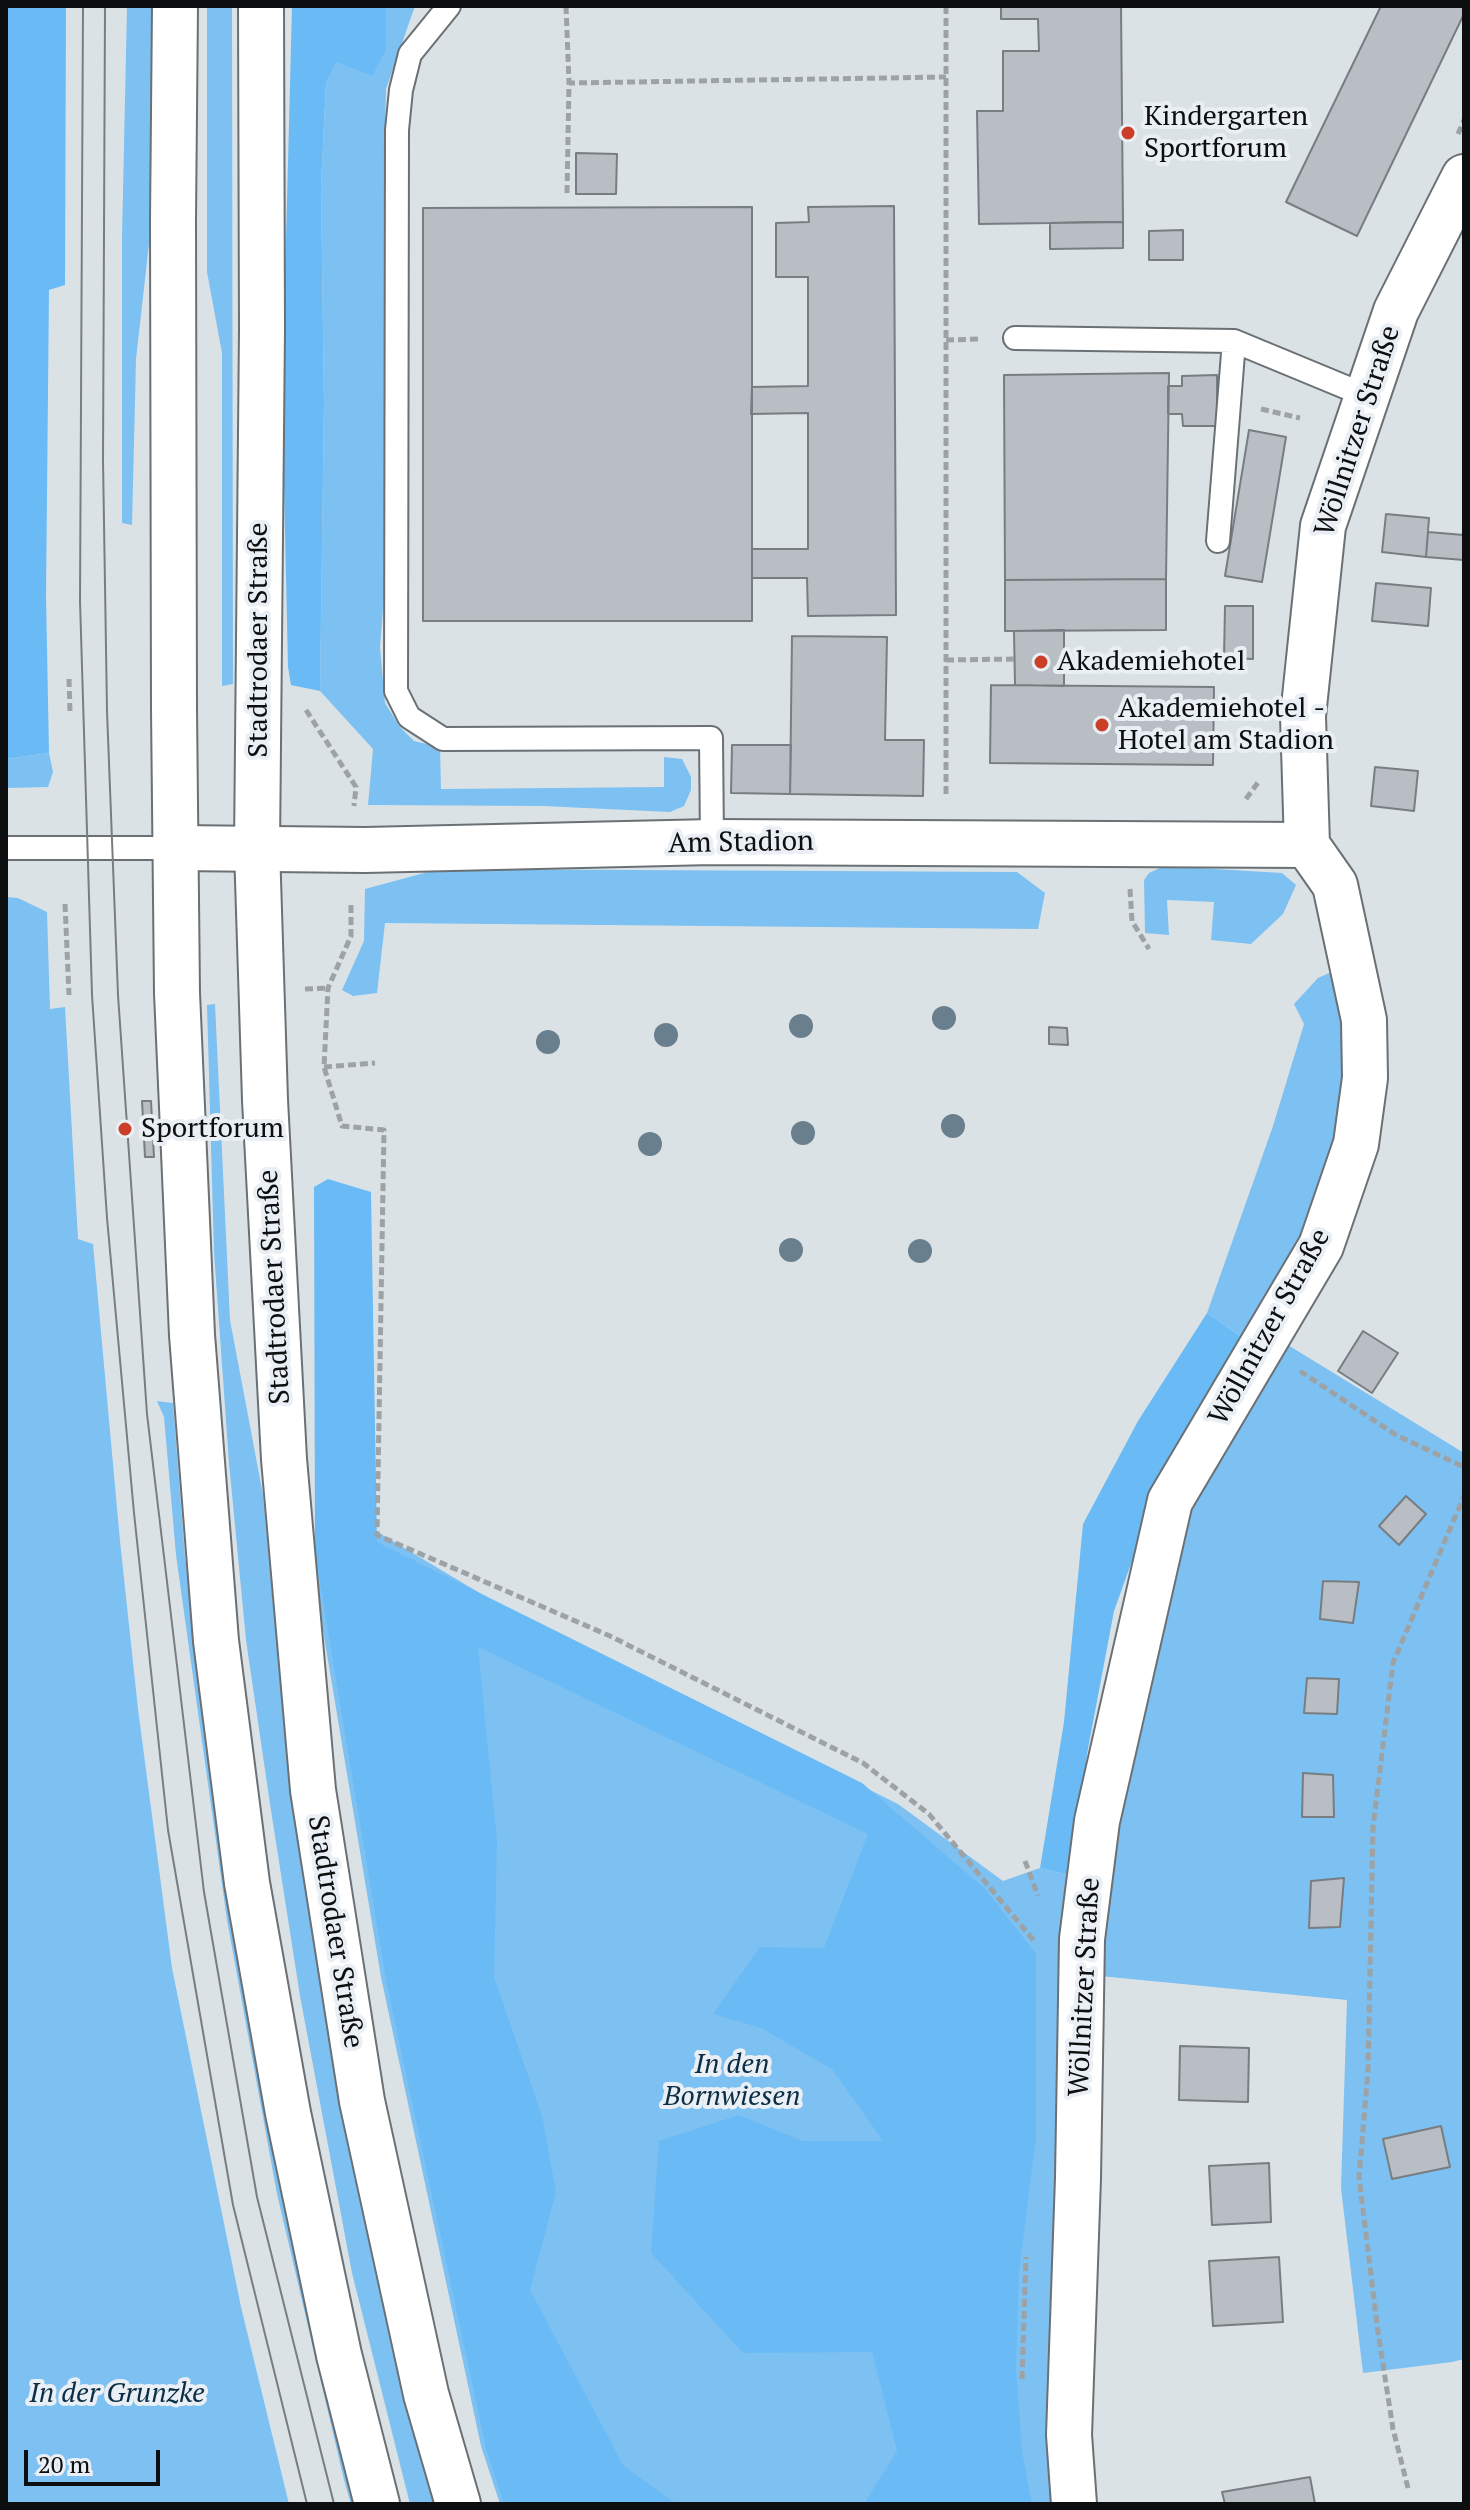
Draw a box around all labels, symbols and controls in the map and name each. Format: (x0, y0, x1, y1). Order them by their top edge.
place label: Kindergarten Sportforum (1144, 100, 1308, 166)
marker: Kindergarten Sportforum (1119, 124, 1137, 142)
street label: Wöllnitzer Straße (1308, 322, 1408, 540)
street label: Stadtrodaer Straße (242, 522, 276, 758)
place label: Akademiehotel (1057, 645, 1246, 679)
marker: Akademiehotel (1032, 653, 1050, 671)
place label: Akademiehotel - Hotel am Stadion (1118, 692, 1334, 758)
marker: Akademiehotel - Hotel am Stadion (1093, 716, 1111, 734)
street label: Am Stadion (668, 825, 814, 861)
place label: Sportforum (141, 1112, 284, 1146)
marker: Sportforum (116, 1120, 134, 1138)
street label: Stadtrodaer Straße (252, 1169, 298, 1405)
street label: Wöllnitzer Straße (1202, 1223, 1338, 1431)
street label: Stadtrodaer Straße (300, 1813, 370, 2051)
street label: Wöllnitzer Straße (1062, 1877, 1108, 2097)
park label: In den Bornwiesen (663, 2048, 801, 2114)
park label: In der Grunzke (29, 2377, 205, 2411)
scale bar (28, 2434, 164, 2484)
text: 20 m (38, 2448, 90, 2480)

